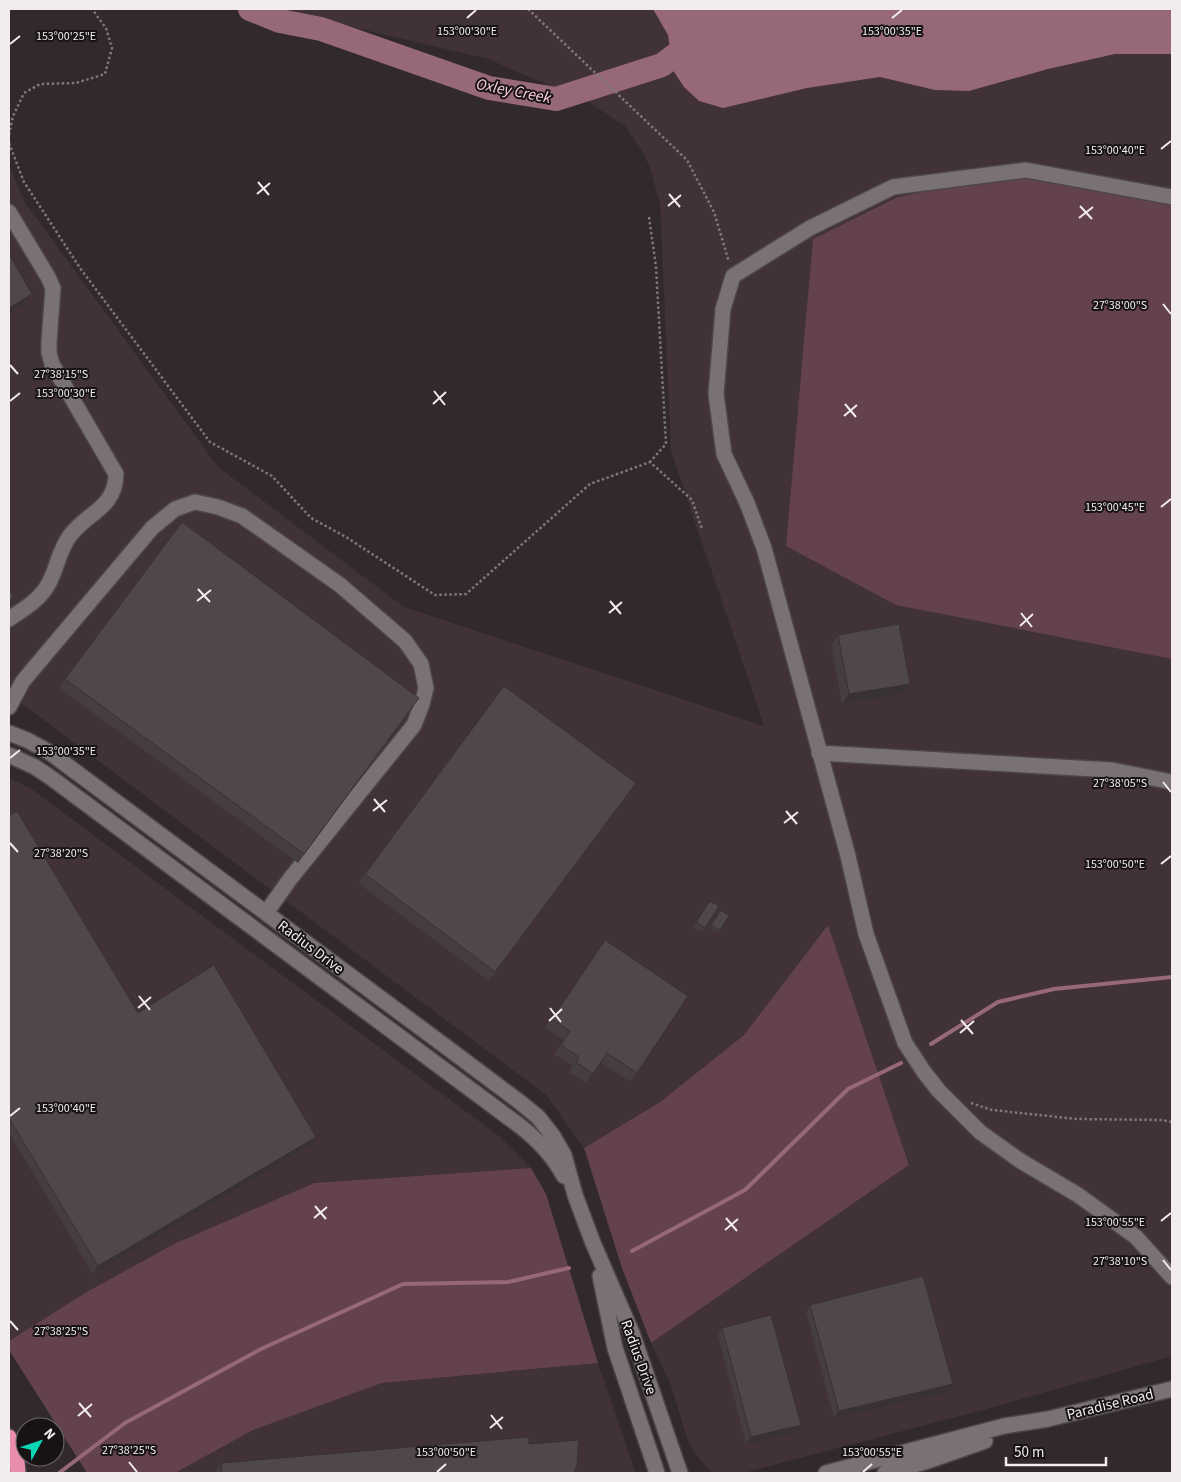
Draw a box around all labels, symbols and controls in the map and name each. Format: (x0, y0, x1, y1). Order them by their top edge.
text: 153°00'30"E (437, 23, 497, 40)
text: 153°00'35"E (862, 23, 922, 40)
text: 153°00'25"E (36, 28, 96, 45)
water label: Oxley Creek (474, 73, 554, 109)
text: 153°00'40"E (1085, 142, 1145, 159)
text: 27°38'00"S (1093, 297, 1147, 314)
text: 27°38'15"S (34, 366, 88, 383)
text: 153°00'30"E (36, 385, 96, 402)
text: 153°00'45"E (1085, 499, 1145, 516)
text: 153°00'35"E (36, 743, 96, 760)
text: 27°38'05"S (1093, 775, 1147, 792)
text: 27°38'20"S (34, 845, 88, 862)
text: 153°00'50"E (1085, 856, 1145, 873)
street label: Radius Drive (273, 916, 348, 979)
text: 153°00'40"E (36, 1100, 96, 1117)
text: 153°00'55"E (1085, 1214, 1145, 1231)
text: 27°38'10"S (1093, 1253, 1147, 1270)
street label: Radius Drive (615, 1317, 662, 1397)
text: 27°38'25"S (34, 1323, 88, 1340)
street label: Paradise Road (1065, 1384, 1156, 1425)
north arrow (15, 1417, 65, 1467)
text: N (39, 1424, 60, 1444)
scale bar (1006, 1434, 1106, 1466)
text: 27°38'25"S (102, 1442, 156, 1459)
text: 50 m (1014, 1442, 1044, 1463)
text: 153°00'50"E (416, 1444, 476, 1461)
text: 153°00'55"E (842, 1444, 902, 1461)

